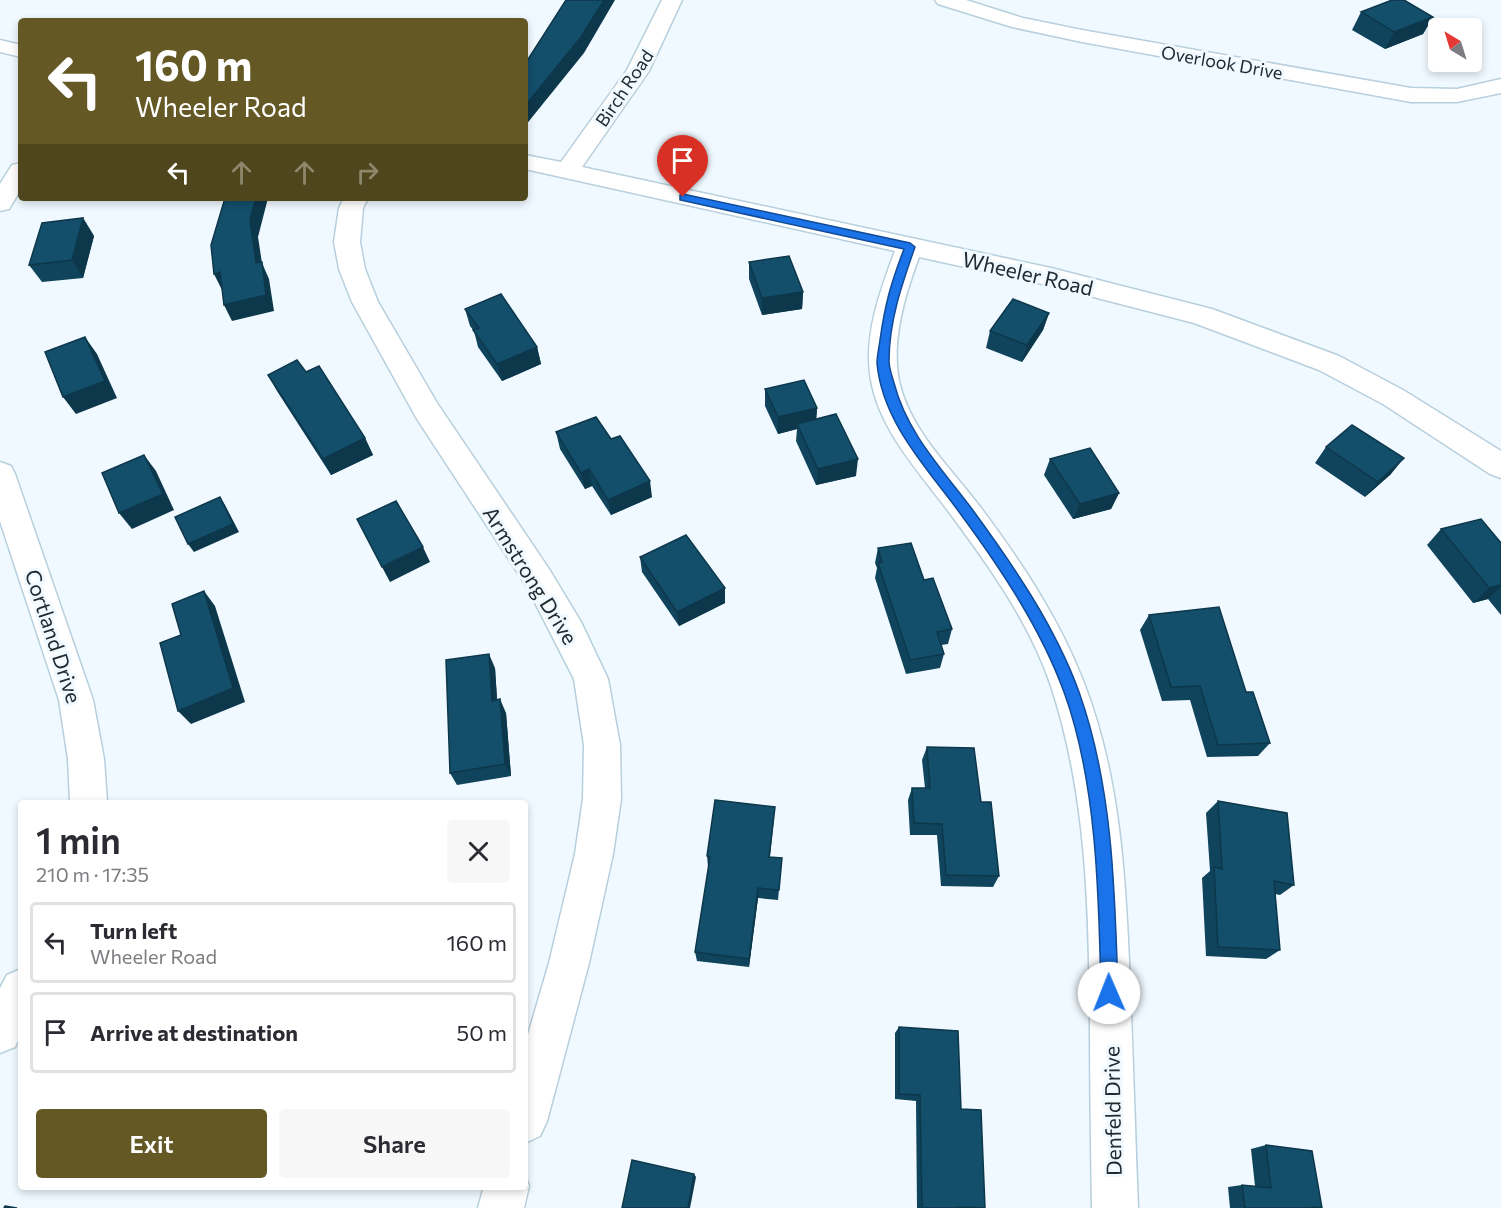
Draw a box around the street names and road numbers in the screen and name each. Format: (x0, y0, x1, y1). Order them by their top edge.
street label: Overlook Drive (1159, 40, 1285, 84)
street label: Birch Road (590, 45, 658, 131)
street label: Wheeler Road (960, 246, 1096, 300)
street label: Armstrong Drive (479, 501, 583, 649)
street label: Cortland Drive (21, 566, 87, 706)
street label: Denfeld Drive (1098, 1046, 1126, 1176)

